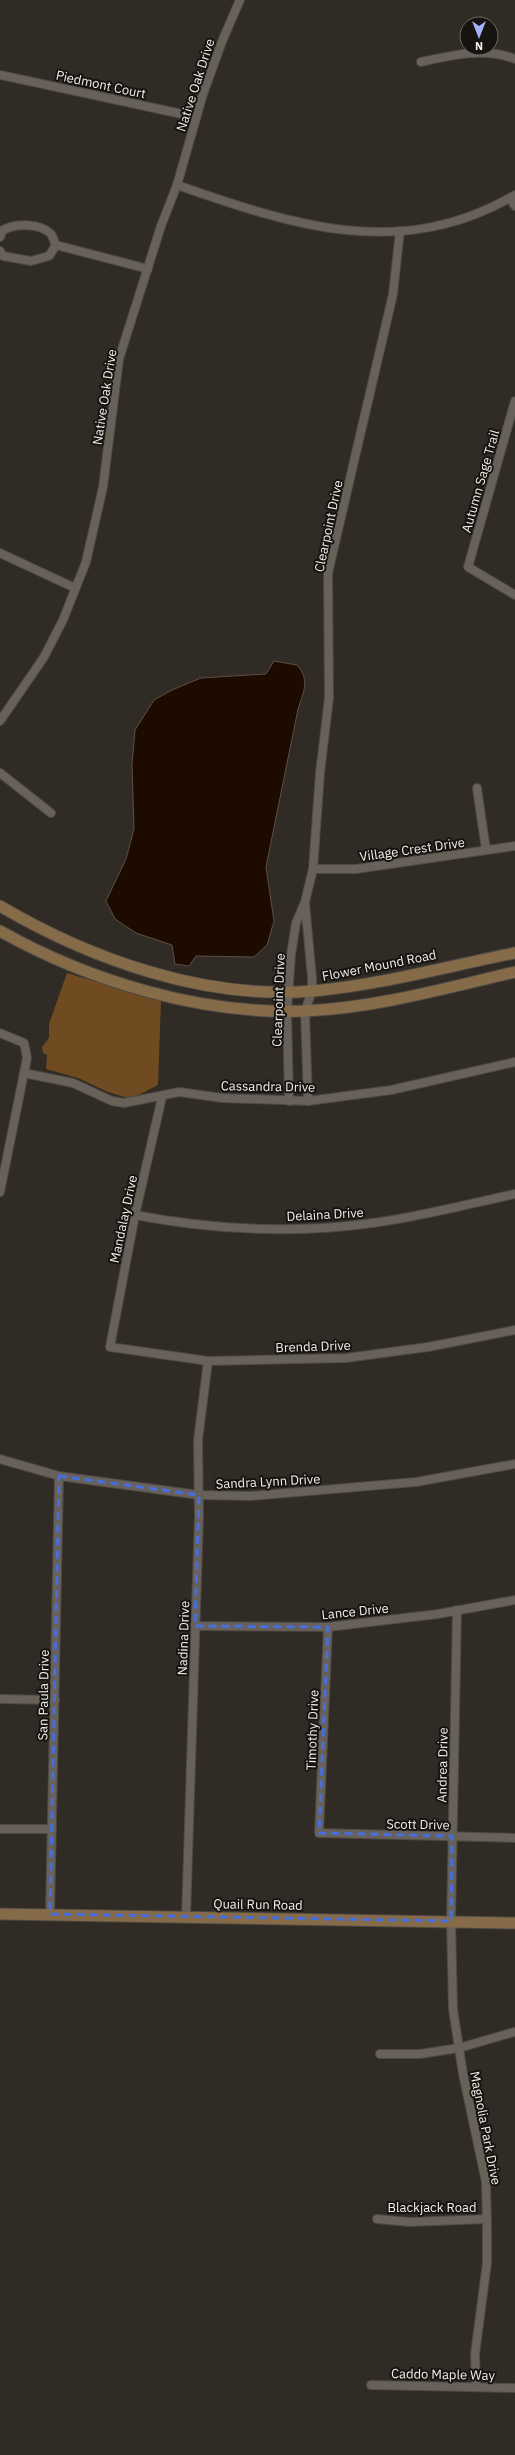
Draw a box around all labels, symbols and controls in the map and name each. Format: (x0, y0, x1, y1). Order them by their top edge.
north arrow (459, 16, 499, 56)
street label: Native Oak Drive (172, 37, 218, 134)
text: N (475, 39, 483, 53)
street label: Piedmont Court (54, 67, 147, 102)
street label: Native Oak Drive (89, 348, 120, 446)
street label: Autumn Sage Trail (458, 427, 503, 535)
street label: Clearpoint Drive (310, 479, 347, 574)
street label: Village Crest Drive (358, 834, 466, 865)
street label: Flower Mound Road (321, 946, 438, 985)
street label: Clearpoint Drive (268, 953, 289, 1047)
street label: Cassandra Drive (221, 1077, 315, 1096)
street label: Mandalay Drive (106, 1174, 141, 1265)
street label: Delaina Drive (286, 1204, 364, 1225)
street label: Brenda Drive (275, 1337, 351, 1356)
street label: Sandra Lynn Drive (215, 1470, 321, 1493)
street label: Nadina Drive (174, 1600, 193, 1676)
street label: Lance Drive (321, 1600, 390, 1623)
street label: San Paula Drive (34, 1649, 53, 1741)
street label: Timothy Drive (303, 1689, 322, 1771)
street label: Andrea Drive (433, 1727, 452, 1803)
street label: Scott Drive (386, 1815, 450, 1834)
street label: Quail Run Road (213, 1895, 303, 1914)
street label: Magnolia Park Drive (466, 2070, 505, 2186)
street label: Blackjack Road (388, 2199, 476, 2216)
street label: Caddo Maple Way (391, 2365, 496, 2384)

